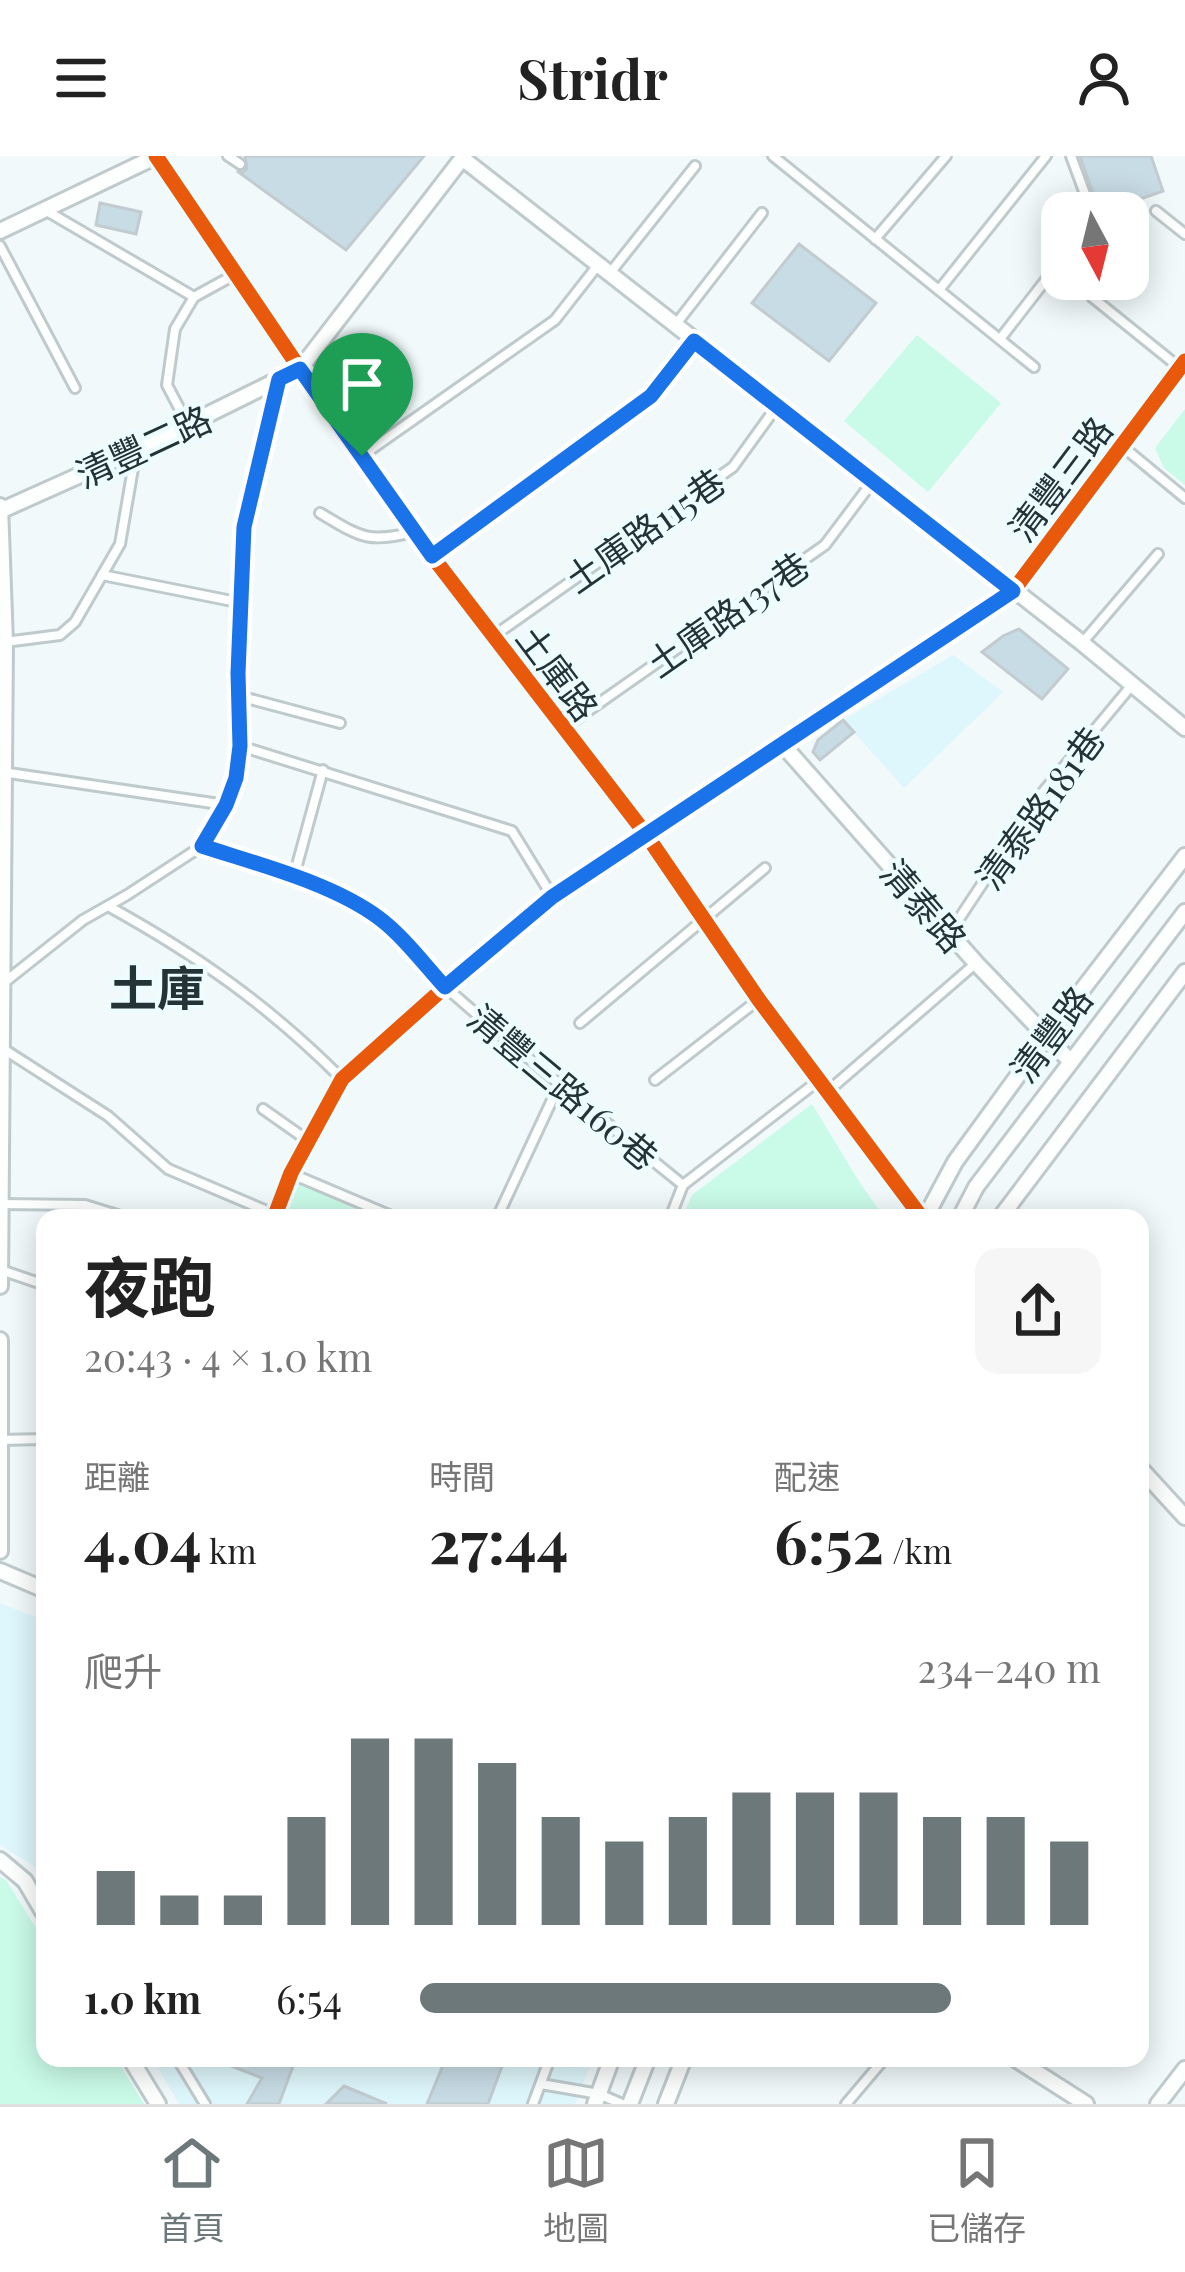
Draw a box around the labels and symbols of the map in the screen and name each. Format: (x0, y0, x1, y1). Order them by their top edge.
north arrow (1041, 192, 1149, 300)
pin (311, 333, 413, 456)
street label: 清豐二路 (68, 393, 218, 497)
street label: 清豐三路 (996, 406, 1122, 550)
street label: 土庫路115巷 (554, 456, 734, 602)
street label: 土庫路137巷 (636, 540, 818, 686)
street label: 土庫路 (507, 614, 611, 730)
street label: 清泰路181巷 (964, 716, 1114, 898)
street label: 清泰路 (871, 848, 979, 962)
district label: 土庫 (109, 954, 205, 1018)
street label: 清豐路 (998, 975, 1102, 1091)
street label: 清豐三路160巷 (459, 993, 669, 1179)

